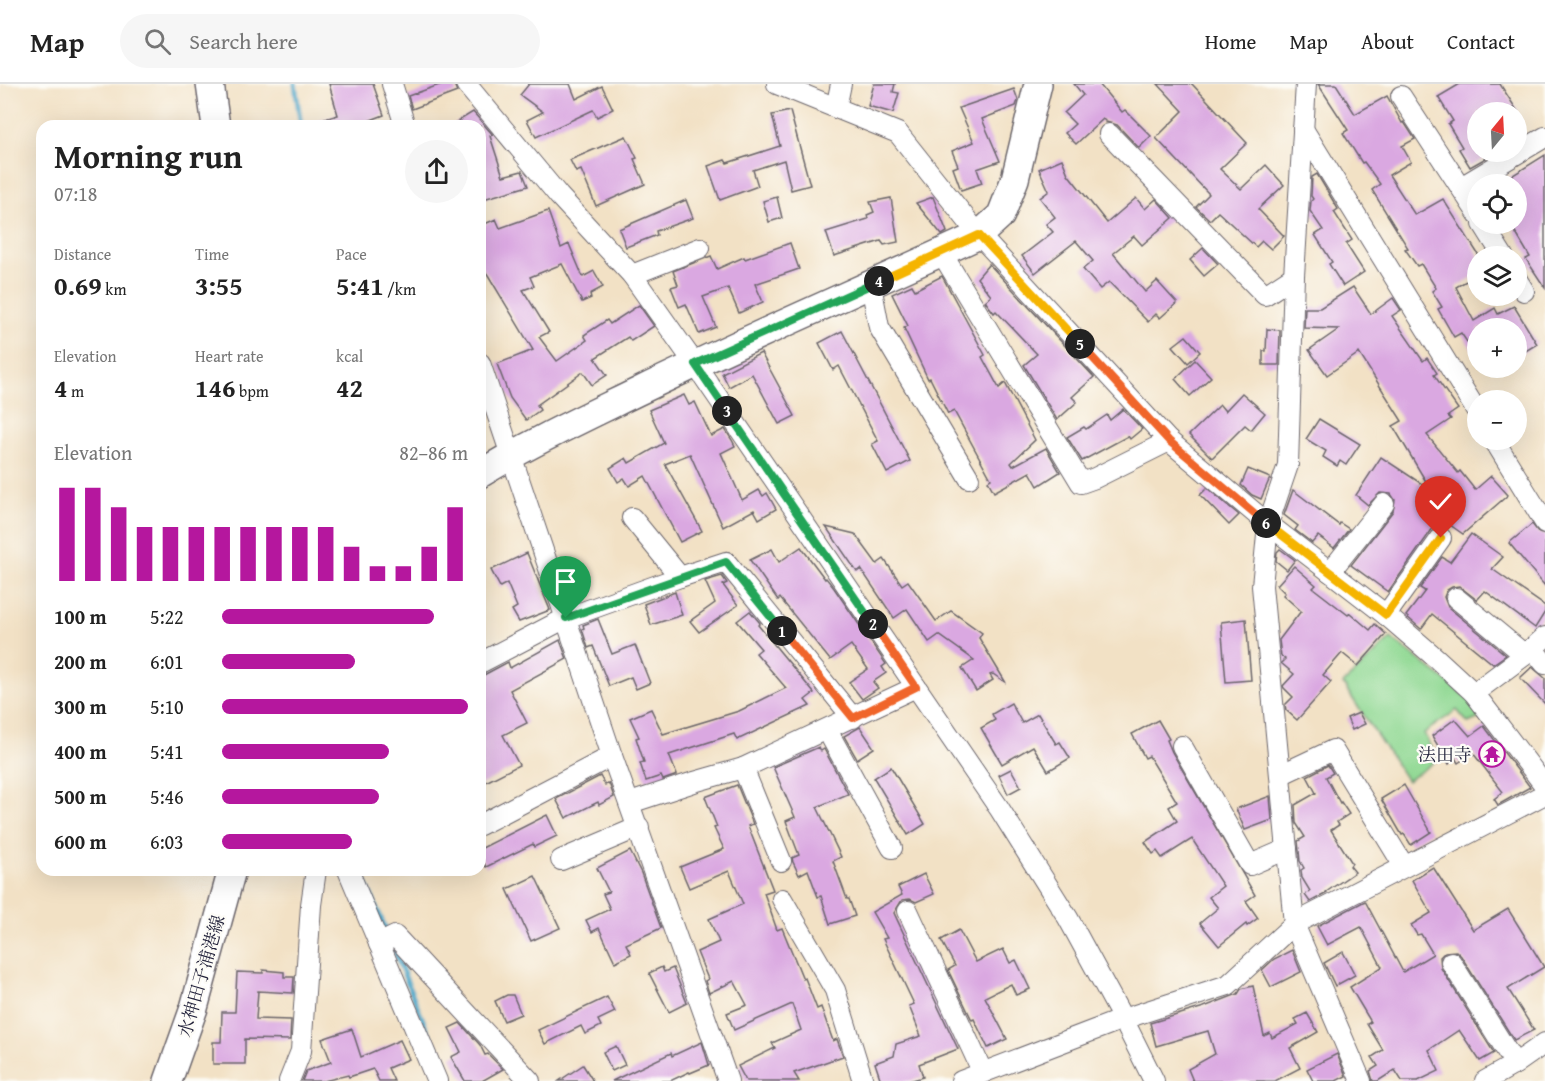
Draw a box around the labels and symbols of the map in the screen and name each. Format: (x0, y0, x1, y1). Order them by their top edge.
north arrow (1467, 102, 1527, 162)
pin: 4 (864, 266, 894, 296)
pin: 5 (1065, 329, 1095, 359)
pin: 3 (712, 396, 742, 426)
pin (1415, 476, 1466, 538)
pin: 6 (1251, 508, 1281, 538)
pin (540, 556, 591, 618)
pin: 2 (858, 609, 888, 639)
pin: 1 (767, 616, 797, 646)
temple icon: 法田寺 (1477, 739, 1507, 769)
place label: 法田寺 (1418, 741, 1472, 768)
street label: 水神田子浦港線 (171, 912, 231, 1040)

